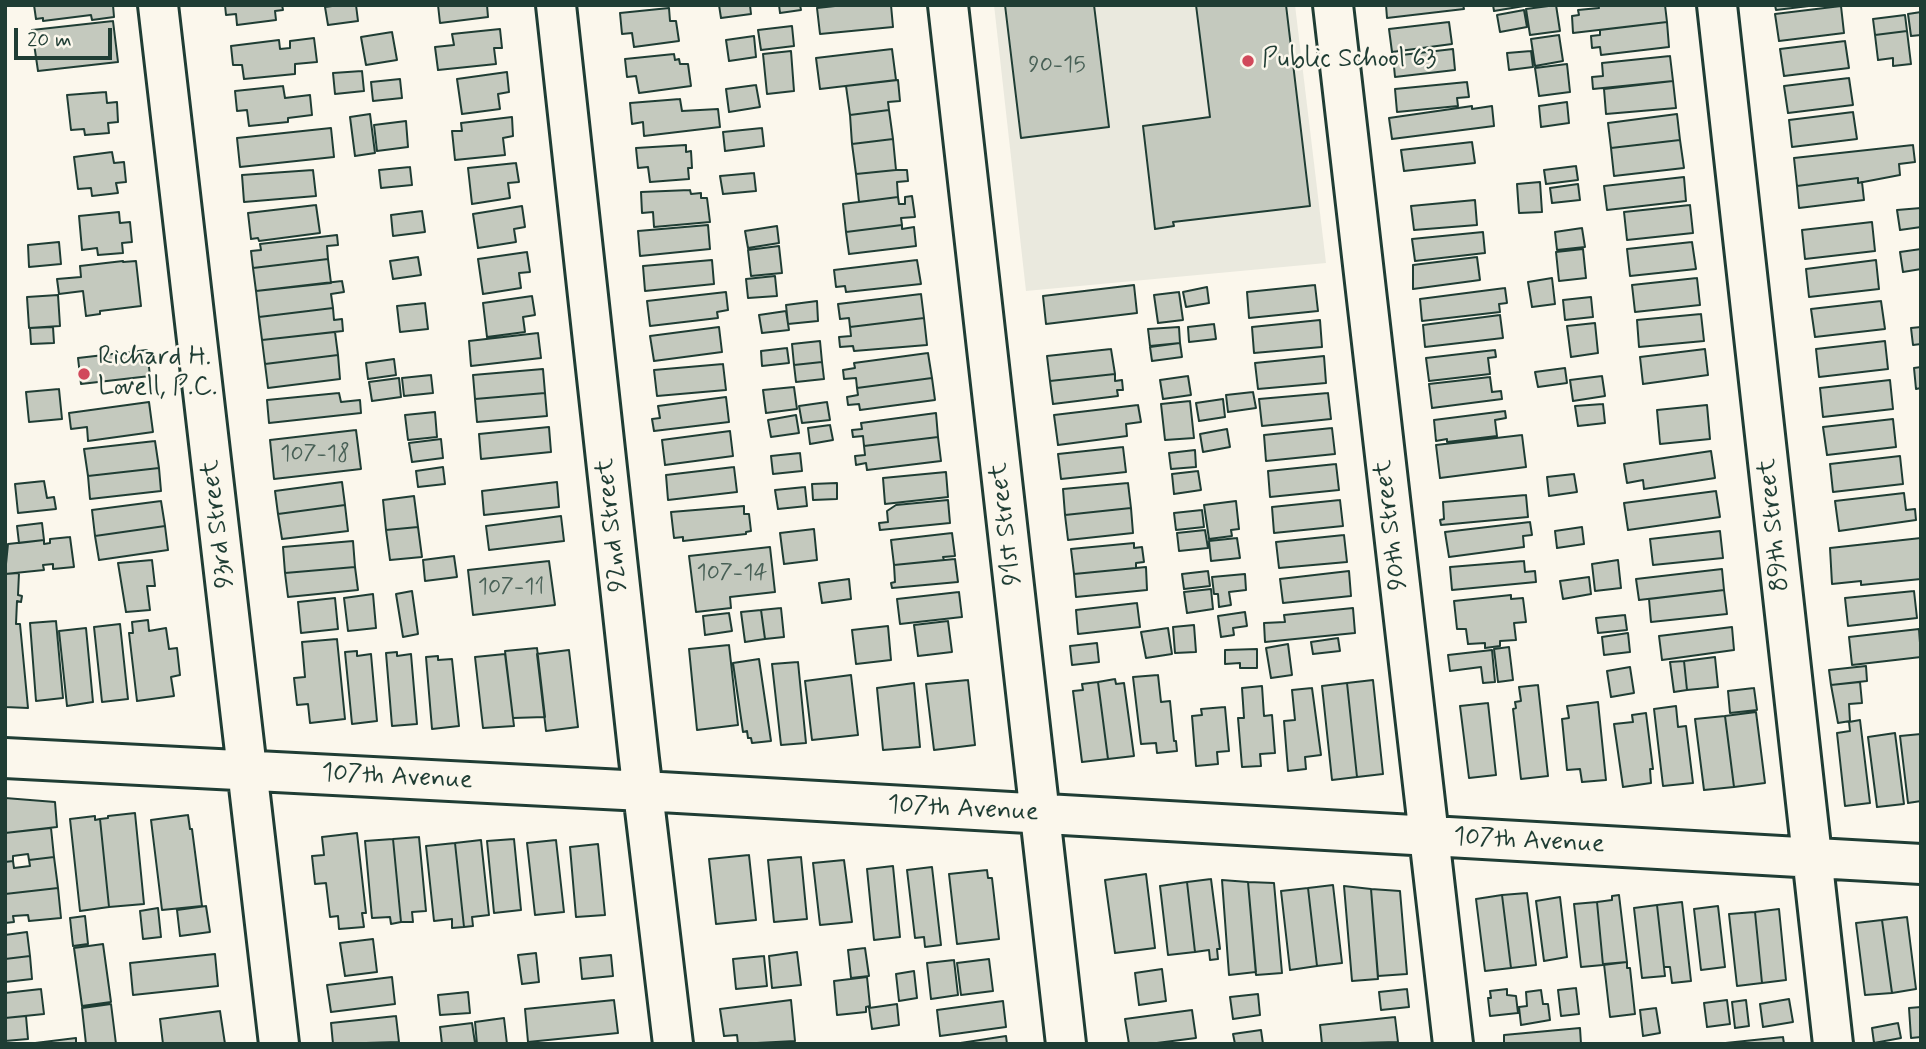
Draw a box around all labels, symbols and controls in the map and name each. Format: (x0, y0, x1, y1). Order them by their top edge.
scale bar (18, 14, 116, 58)
text: 20 m (27, 26, 72, 54)
place label: Public School 63 (1262, 45, 1437, 77)
house number: 90-15 (1028, 52, 1086, 80)
marker: Public School 63 (1240, 53, 1256, 69)
place label: Richard H. Lovell, P.C. (98, 343, 217, 404)
marker: Richard H. Lovell, P.C. (76, 366, 92, 382)
house number: 107-18 (280, 441, 350, 469)
street label: 92nd Street (590, 457, 636, 593)
street label: 89th Street (1753, 457, 1797, 593)
street label: 93rd Street (196, 458, 242, 590)
street label: 90th Street (1369, 458, 1415, 592)
street label: 91st Street (984, 461, 1030, 587)
house number: 107-14 (697, 560, 767, 588)
house number: 107-11 (478, 574, 544, 602)
street label: 107th Avenue (321, 758, 473, 798)
street label: 107th Avenue (887, 790, 1039, 830)
street label: 107th Avenue (1453, 822, 1605, 862)

